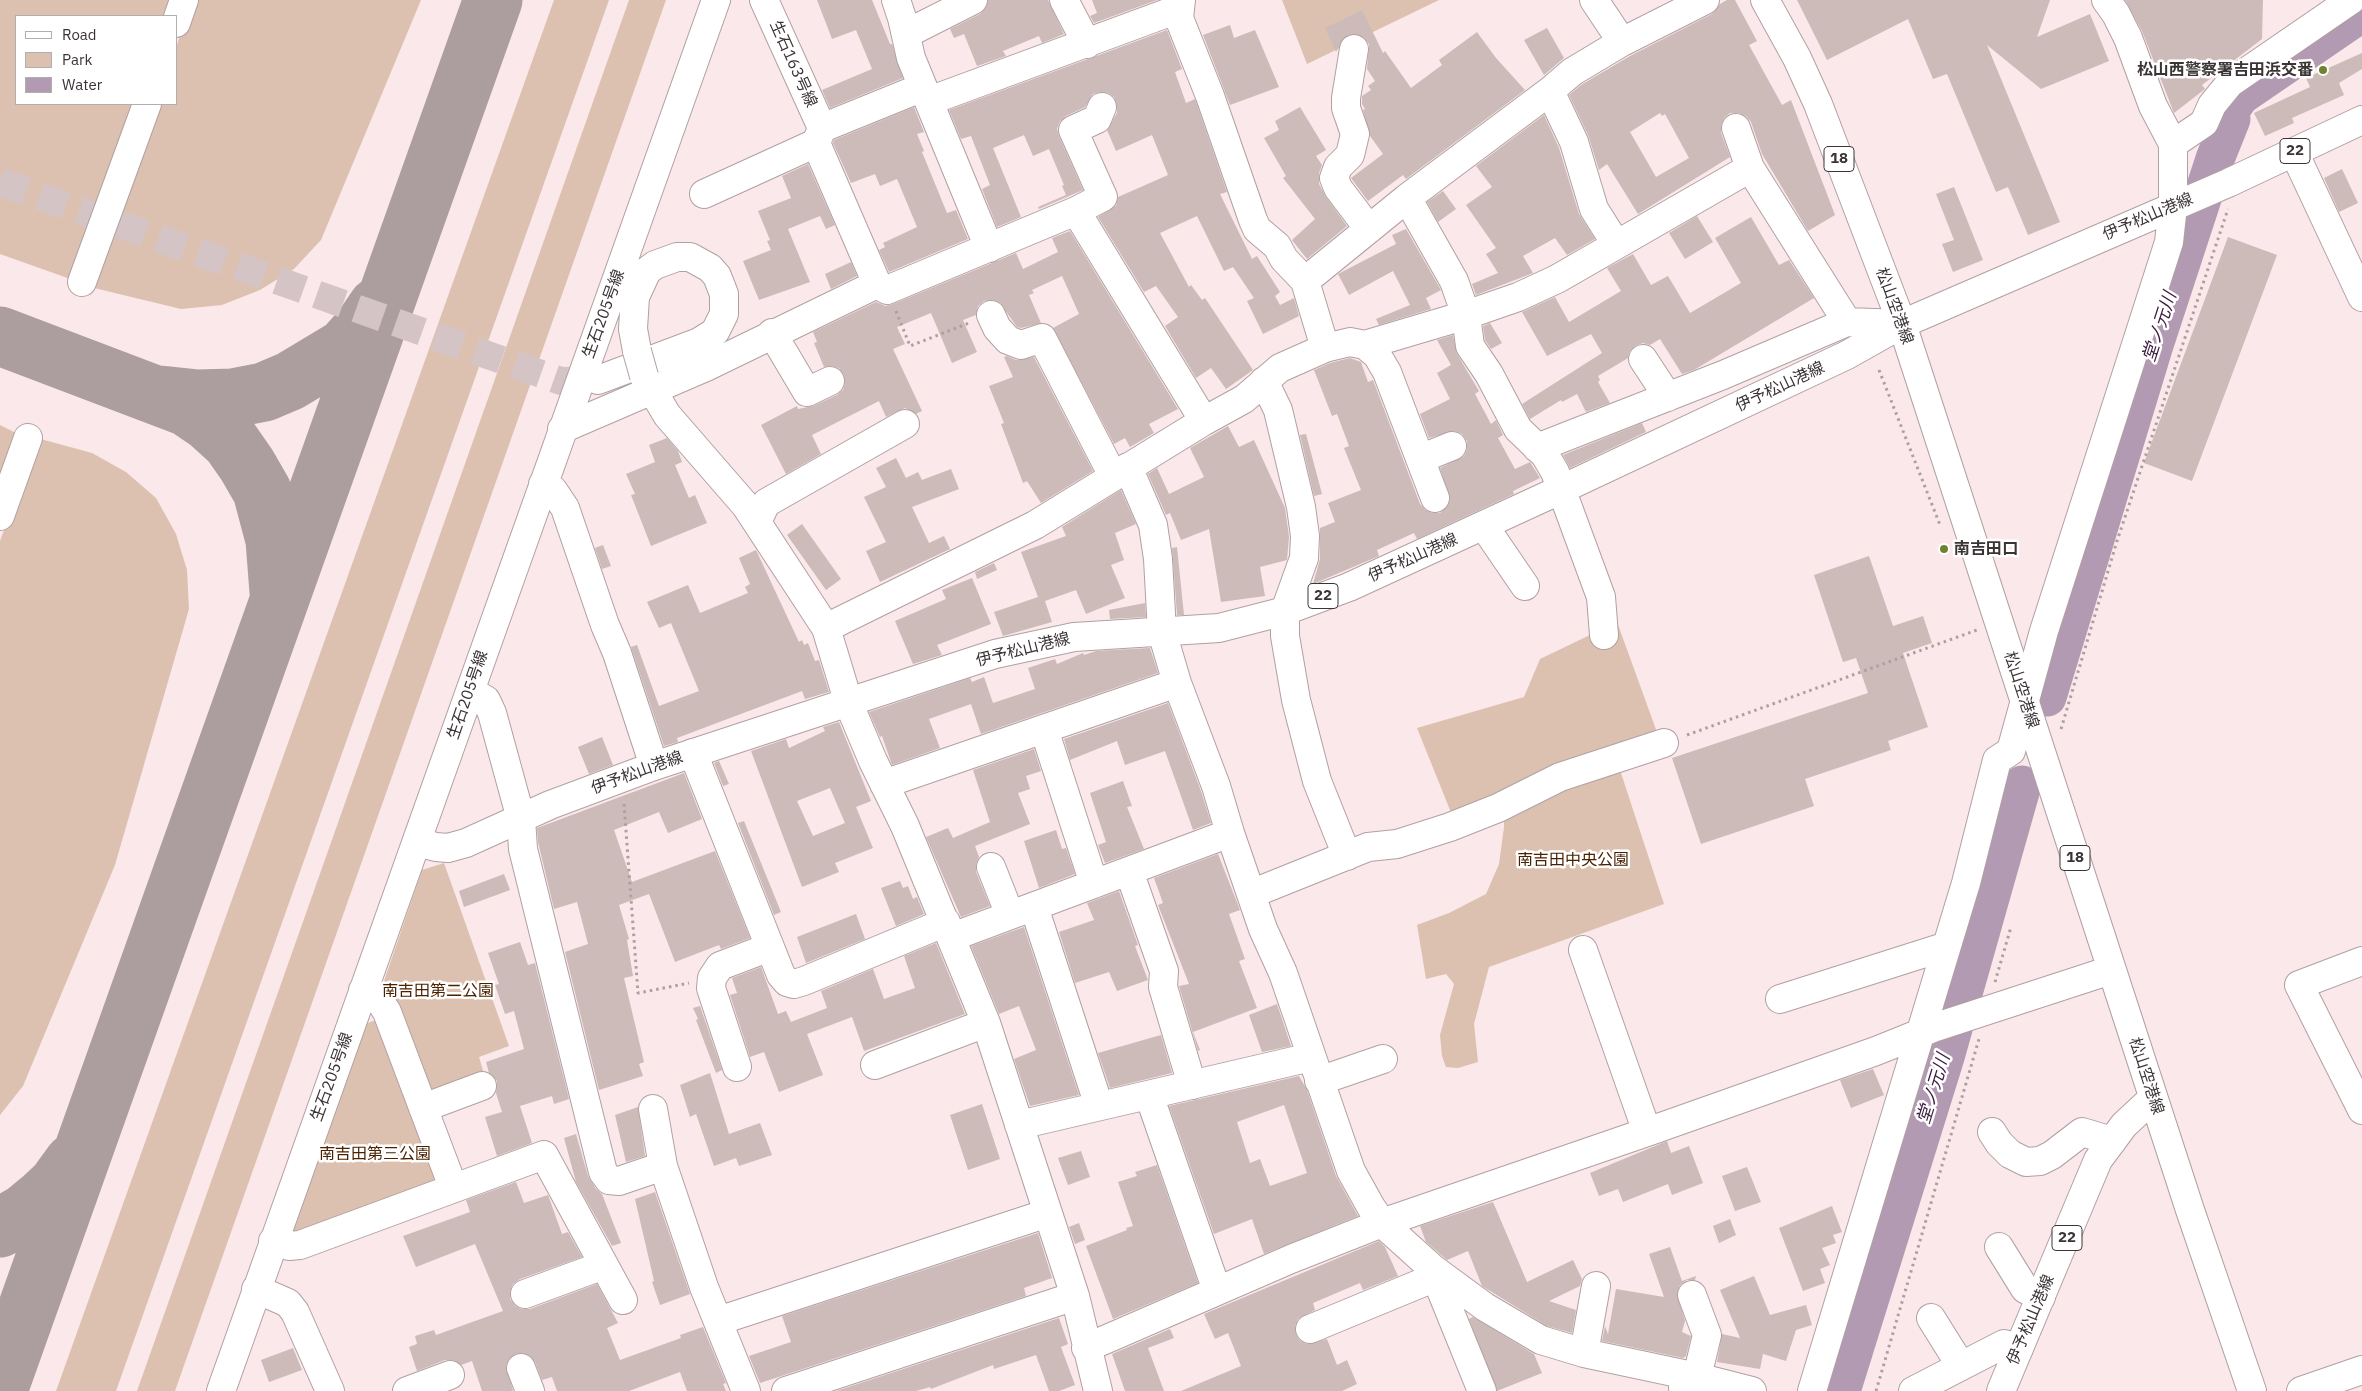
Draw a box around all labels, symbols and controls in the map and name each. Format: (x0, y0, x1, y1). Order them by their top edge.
legend (15, 15, 178, 105)
street label: 生石163号線 (765, 18, 821, 110)
text: Road (62, 25, 97, 44)
text: Park (62, 50, 92, 69)
place label: 松山西警察署吉田浜交番 (2137, 60, 2313, 80)
marker: 松山西警察署吉田浜交番 (2317, 64, 2329, 76)
text: Water (62, 75, 102, 94)
road number: 22 (2280, 138, 2310, 164)
road number: 18 (1824, 146, 1854, 172)
street label: 伊予松山港線 (2100, 189, 2196, 245)
street label: 松山空港線 (1871, 265, 1917, 347)
street label: 生石205号線 (579, 267, 629, 361)
water label: 堂ノ元川 (2139, 289, 2181, 365)
street label: 伊予松山港線 (1732, 358, 1828, 416)
street label: 伊予松山港線 (1365, 530, 1461, 586)
place label: 南吉田口 (1954, 539, 2018, 559)
marker: 南吉田口 (1938, 543, 1950, 555)
road number: 22 (1308, 584, 1338, 608)
street label: 伊予松山港線 (974, 629, 1072, 671)
street label: 生石205号線 (444, 648, 492, 742)
street label: 松山空港線 (2000, 649, 2042, 731)
street label: 伊予松山港線 (589, 748, 685, 798)
road number: 18 (2060, 846, 2090, 870)
park label: 南吉田中央公園 (1517, 850, 1629, 870)
park label: 南吉田第二公園 (382, 981, 494, 1001)
street label: 生石205号線 (307, 1030, 357, 1124)
street label: 松山空港線 (2125, 1035, 2167, 1117)
water label: 堂ノ元川 (1913, 1051, 1955, 1127)
park label: 南吉田第三公園 (319, 1144, 431, 1164)
road number: 22 (2052, 1226, 2082, 1250)
street label: 伊予松山港線 (2003, 1272, 2059, 1368)

